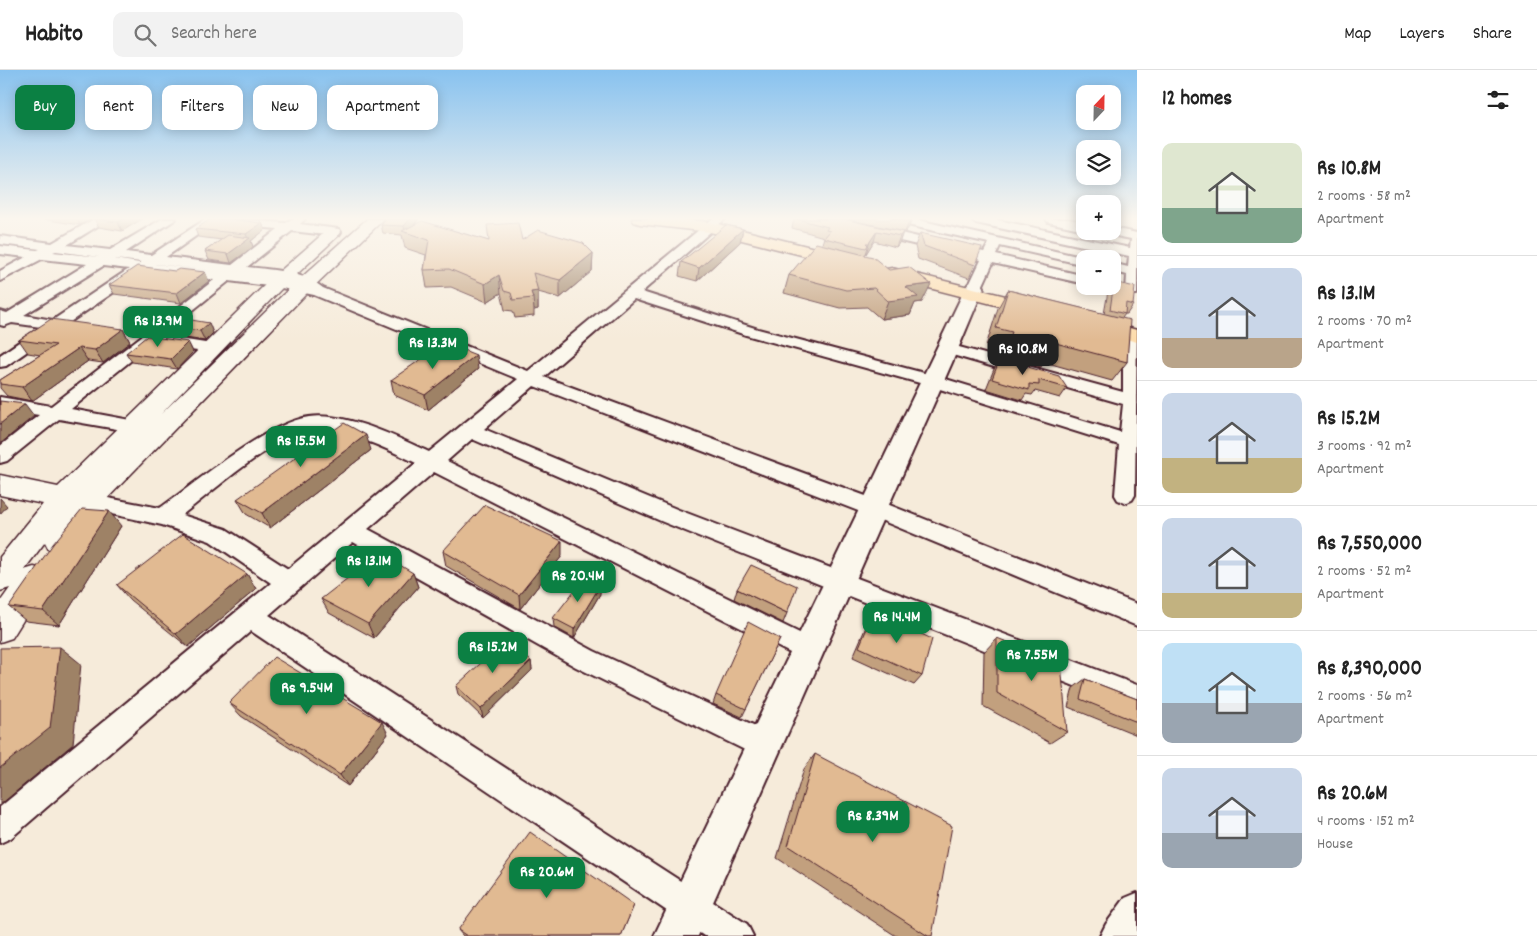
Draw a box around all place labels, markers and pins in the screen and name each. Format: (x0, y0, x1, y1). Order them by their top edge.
pin: Rs 13.9M (106, 306, 210, 348)
pin: Rs 13.3M (381, 328, 485, 370)
pin: Rs 10.8M (971, 334, 1075, 376)
pin: Rs 15.5M (249, 426, 353, 468)
pin: Rs 13.1M (317, 546, 421, 588)
pin: Rs 20.4M (526, 560, 630, 603)
pin: Rs 14.4M (845, 602, 949, 644)
pin: Rs 15.2M (441, 632, 545, 674)
pin: Rs 7.55M (980, 640, 1084, 682)
pin: Rs 9.54M (255, 672, 359, 715)
pin: Rs 8.39M (821, 800, 925, 843)
pin: Rs 20.6M (495, 856, 599, 899)

